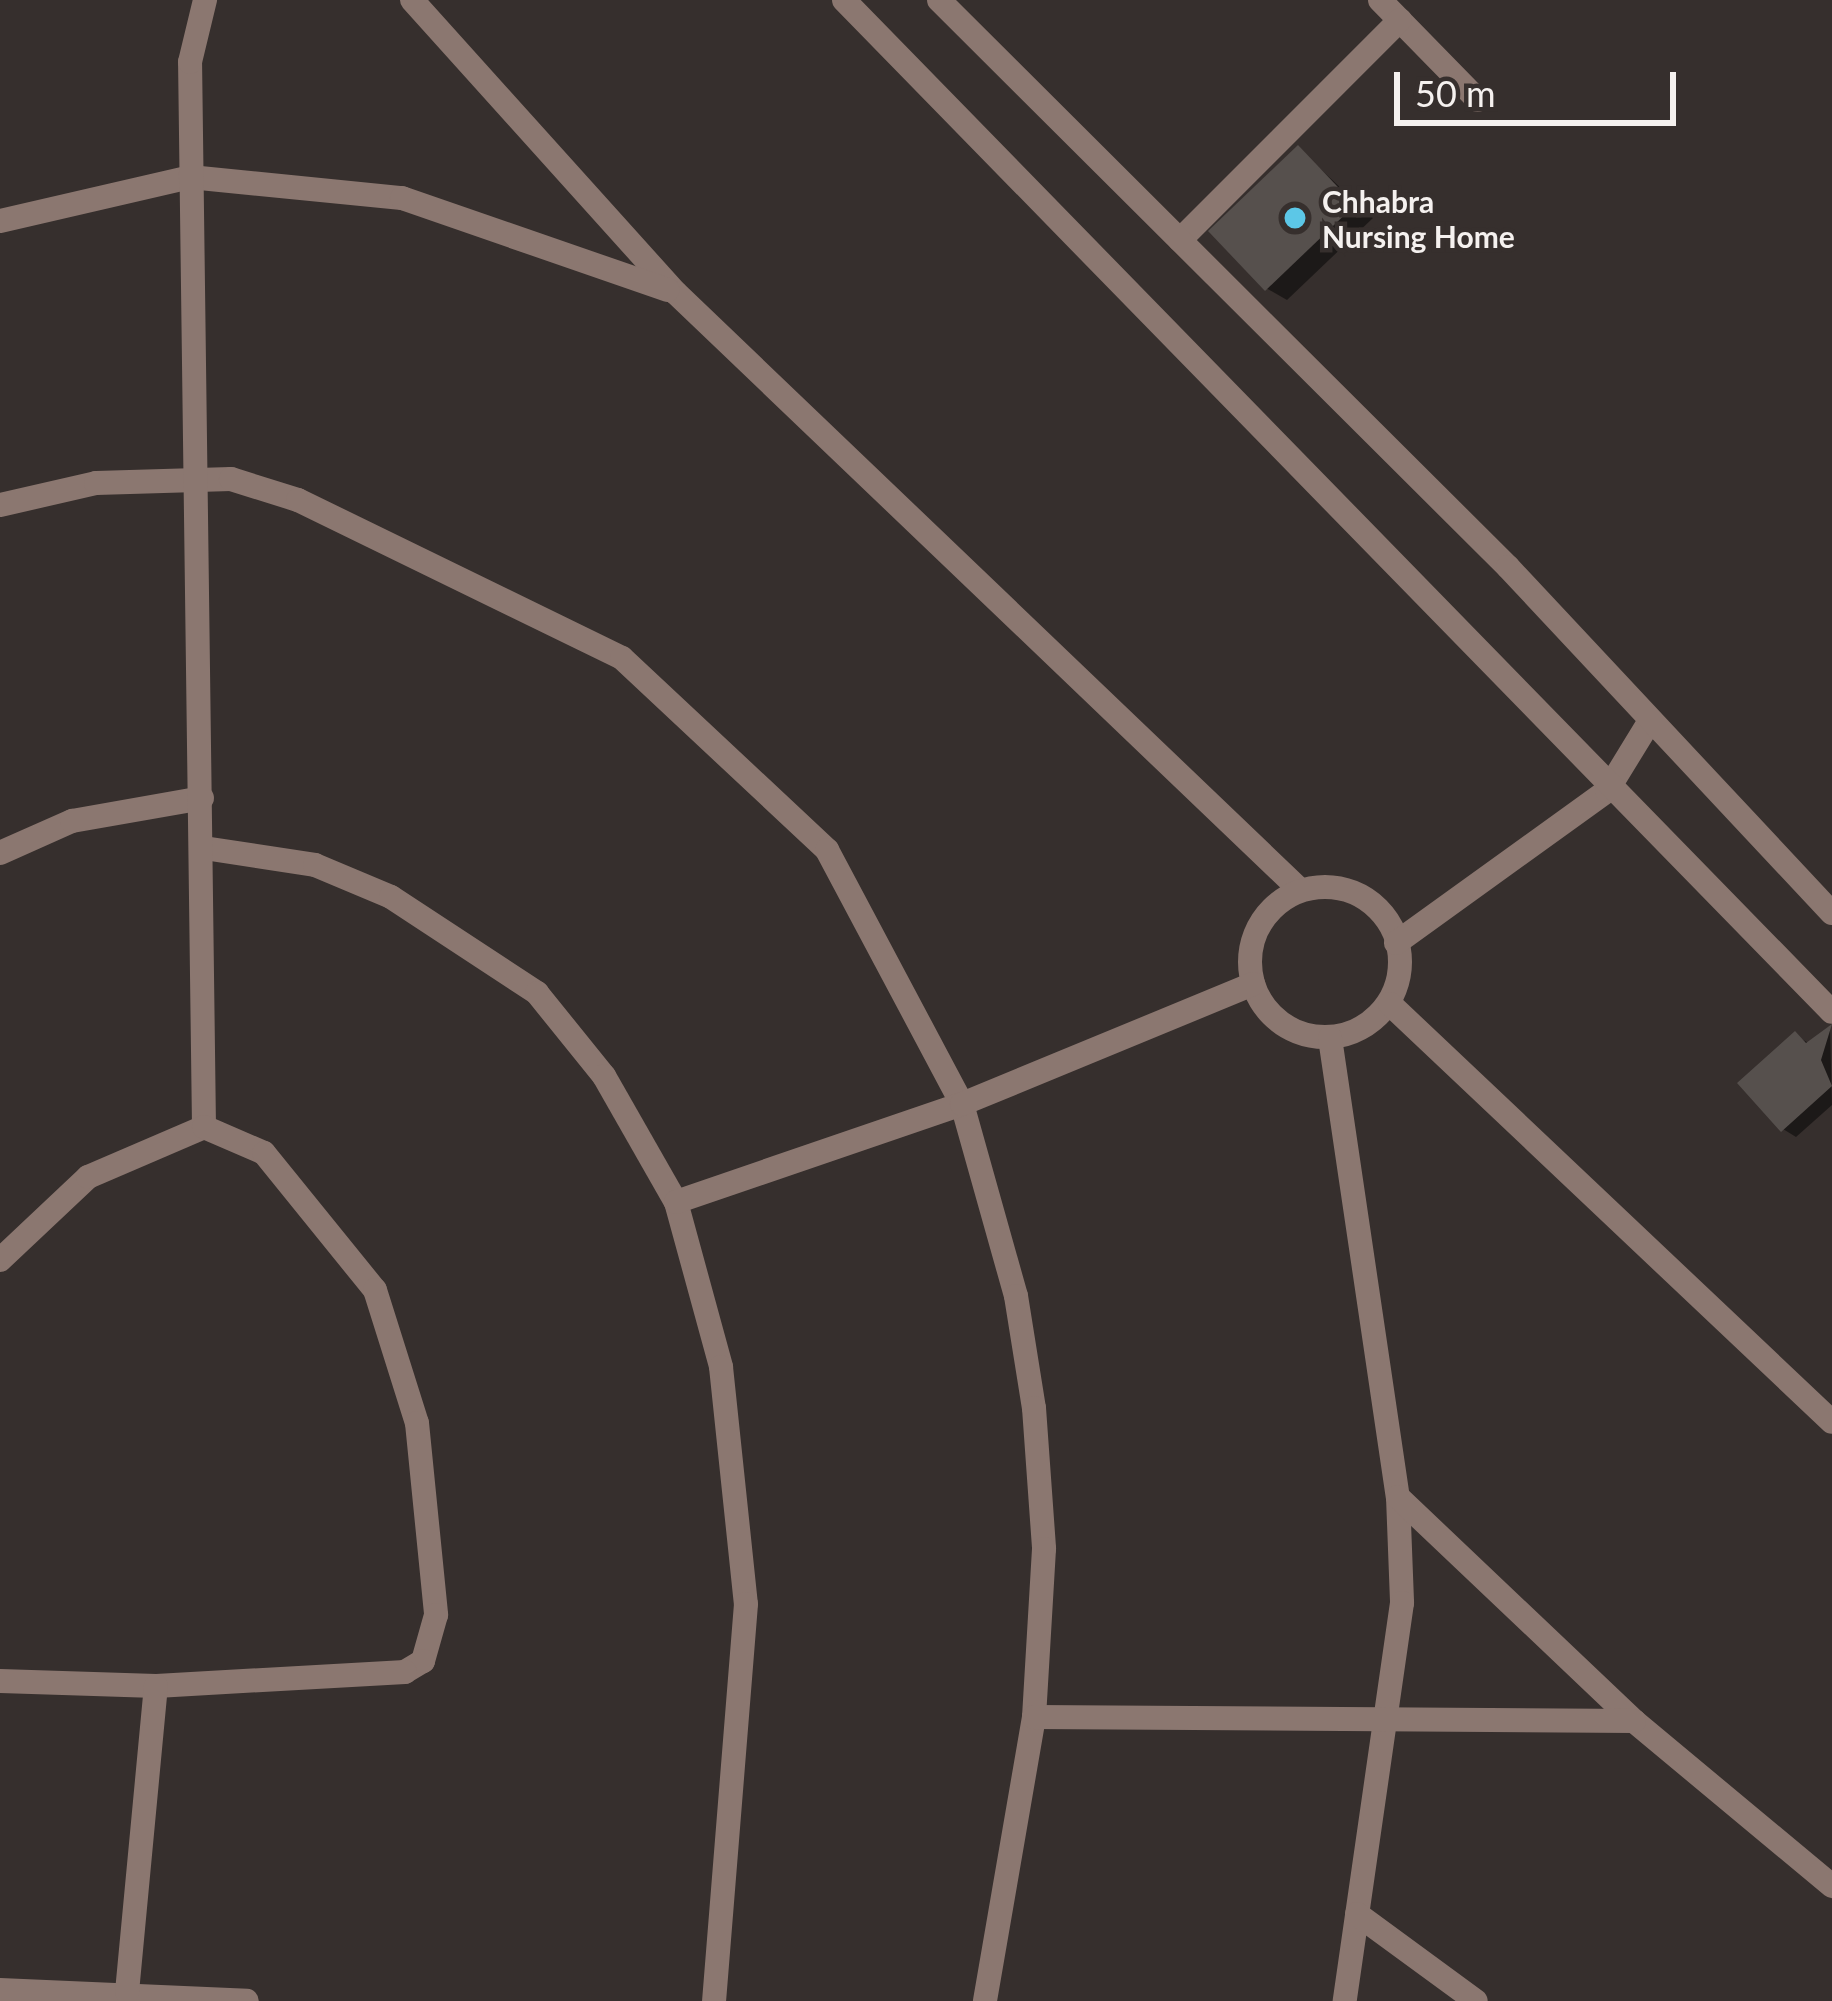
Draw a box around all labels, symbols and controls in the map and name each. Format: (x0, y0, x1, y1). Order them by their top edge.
scale bar (1400, 48, 1682, 122)
text: 50 m (1415, 71, 1496, 115)
place label: Chhabra Nursing Home (1322, 183, 1515, 254)
marker: Chhabra Nursing Home (1279, 202, 1311, 234)

